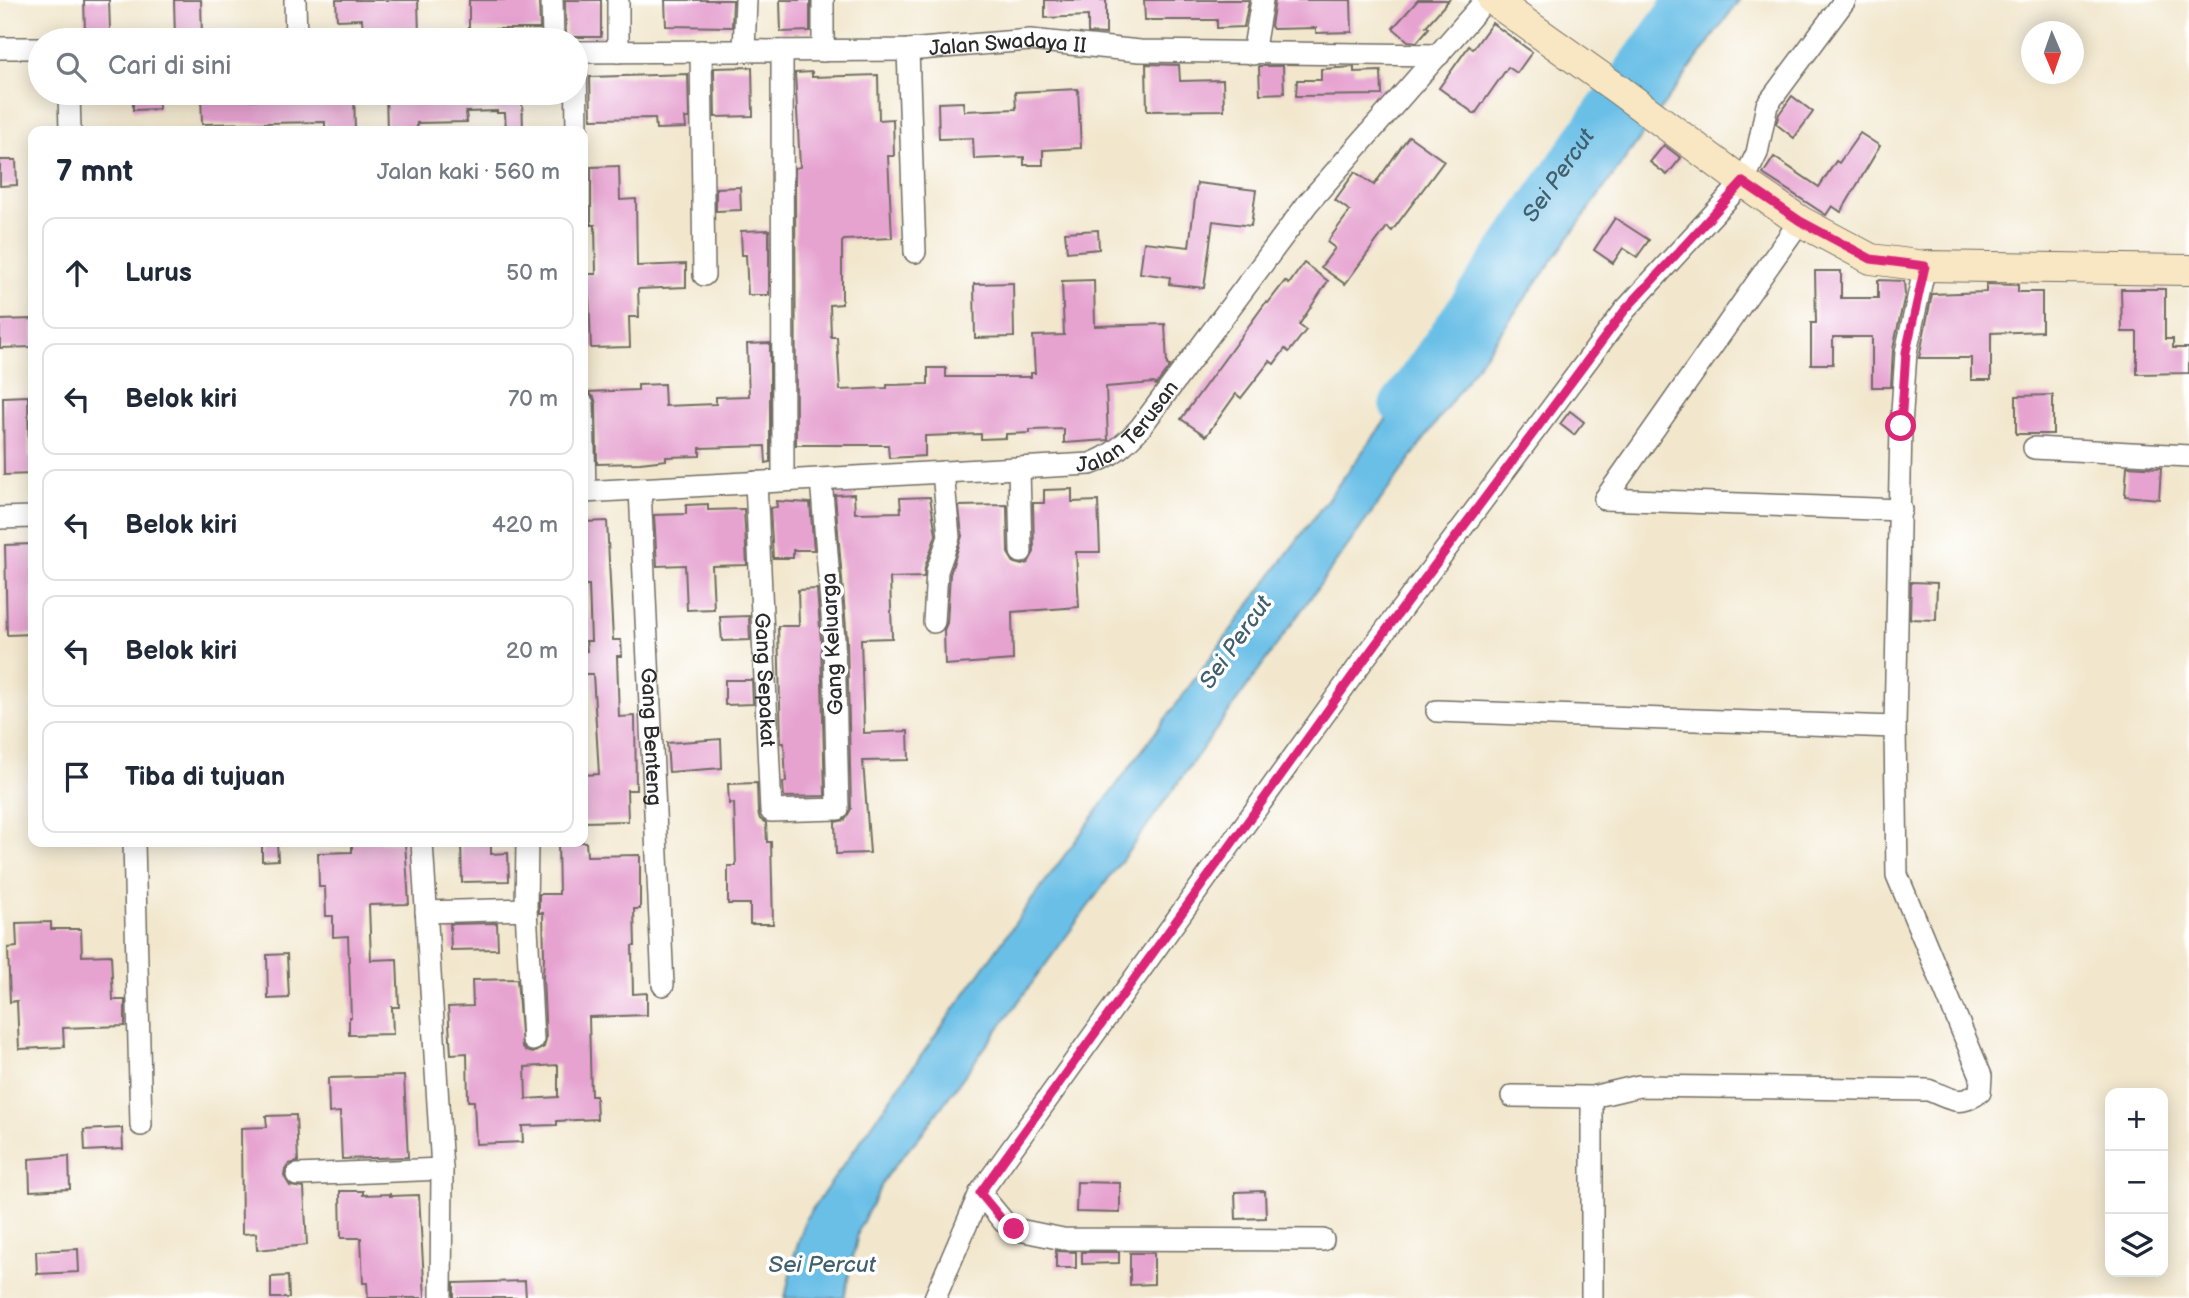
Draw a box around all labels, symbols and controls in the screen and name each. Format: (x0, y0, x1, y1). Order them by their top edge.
north arrow (2021, 21, 2084, 84)
search box (28, 28, 588, 105)
street label: Jalan Swadaya II (928, 28, 1087, 61)
icon: search (52, 48, 90, 86)
text: Cari di sini (108, 51, 231, 82)
water label: Sei Percut (1517, 123, 1601, 228)
text: 7 mnt (56, 154, 133, 190)
text: Jalan kaki · 560 m (377, 158, 560, 186)
icon: ahead (58, 254, 96, 292)
text: Lurus (125, 258, 192, 289)
text: 50 m (506, 259, 558, 287)
street label: Jalan Terusan (1076, 376, 1184, 478)
icon: left (58, 380, 96, 418)
text: Belok kiri (125, 384, 237, 415)
text: 70 m (508, 385, 558, 413)
route start (1885, 410, 1916, 441)
icon: left (58, 506, 96, 544)
text: Belok kiri (125, 510, 237, 541)
text: 420 m (492, 511, 558, 539)
street label: Gang Keluarga (816, 572, 849, 716)
water label: Sei Percut (1194, 590, 1279, 695)
street label: Gang Sepakat (749, 612, 780, 748)
icon: left (58, 632, 96, 670)
text: Belok kiri (125, 636, 237, 667)
text: 20 m (506, 637, 558, 665)
street label: Gang Benteng (635, 667, 667, 806)
icon: arrive (58, 758, 96, 796)
text: Tiba di tujuan (125, 762, 285, 793)
map controls (2105, 1088, 2168, 1277)
button: + (2105, 1088, 2168, 1151)
button: − (2105, 1151, 2168, 1214)
route end (998, 1213, 1029, 1244)
button: layers (2105, 1214, 2168, 1277)
water label: Sei Percut (768, 1251, 877, 1279)

